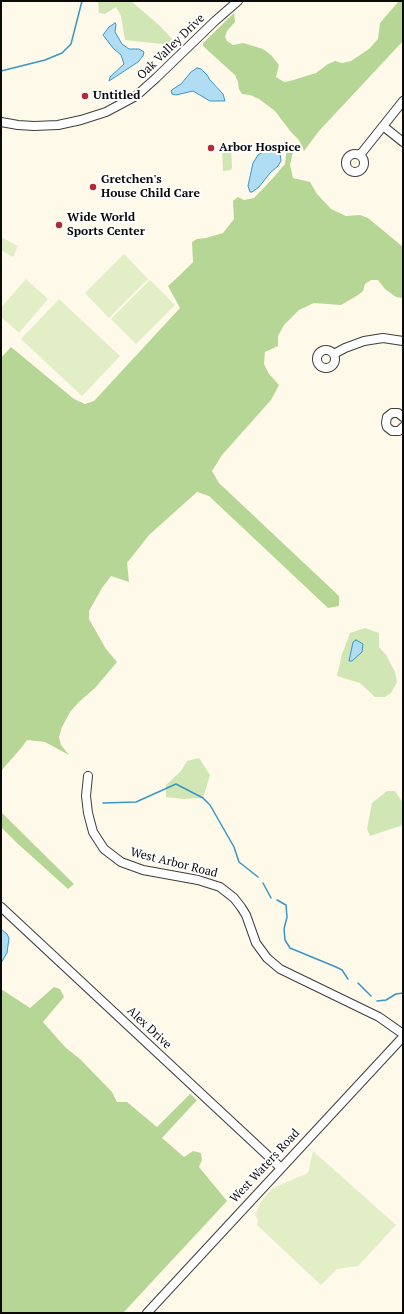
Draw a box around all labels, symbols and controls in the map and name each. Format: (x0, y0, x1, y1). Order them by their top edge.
street label: Oak Valley Drive (134, 11, 208, 83)
place label: Untitled (93, 89, 140, 103)
marker: Untitled (80, 91, 90, 101)
place label: Arbor Hospice (219, 141, 301, 155)
marker: Arbor Hospice (206, 143, 216, 153)
place label: Gretchen's House Child Care (101, 173, 200, 201)
marker: Gretchen's House Child Care (88, 182, 98, 192)
place label: Wide World Sports Center (67, 211, 145, 239)
marker: Wide World Sports Center (54, 220, 64, 230)
street label: West Arbor Road (129, 845, 219, 881)
street label: Alex Drive (124, 1004, 174, 1052)
street label: West Waters Road (227, 1126, 303, 1206)

